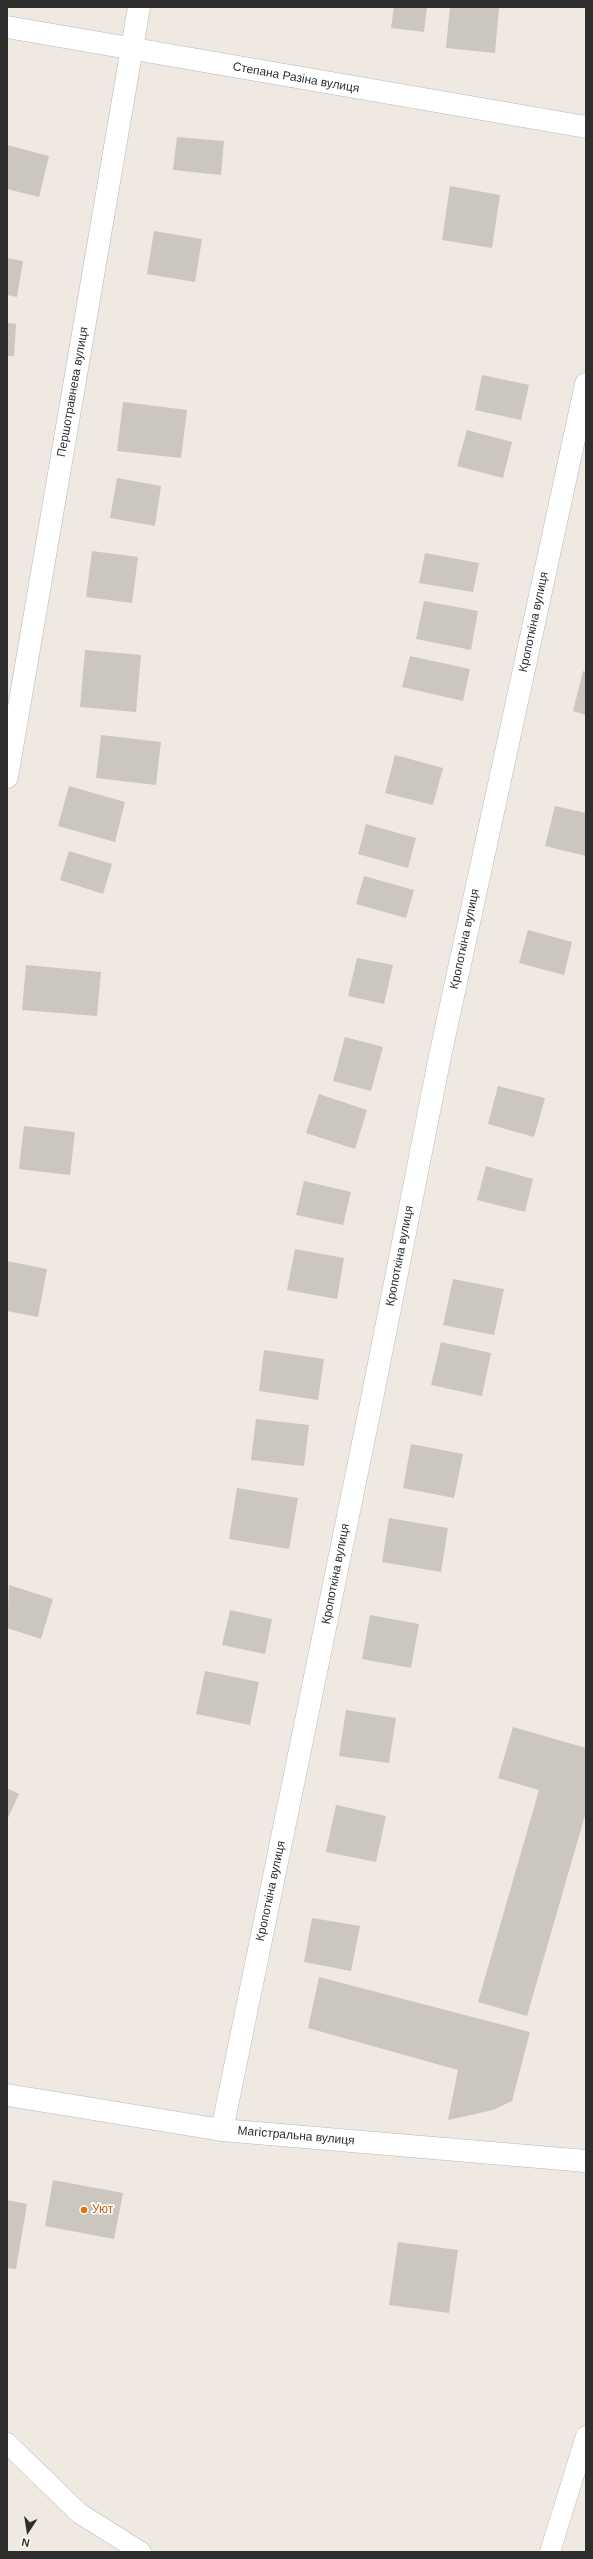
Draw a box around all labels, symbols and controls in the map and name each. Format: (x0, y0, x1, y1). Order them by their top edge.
street label: Степана Разіна вулиця (232, 60, 360, 96)
street label: Першотравнева вулиця (54, 326, 92, 458)
street label: Кропоткіна вулиця (516, 571, 552, 673)
street label: Кропоткіна вулиця (447, 888, 483, 990)
street label: Кропоткіна вулиця (383, 1204, 417, 1308)
street label: Кропоткіна вулиця (319, 1522, 353, 1626)
street label: Кропоткіна вулиця (253, 1840, 289, 1942)
street label: Магістральна вулиця (237, 2124, 355, 2148)
place label: Уют (92, 2203, 113, 2217)
marker: Уют (79, 2205, 89, 2215)
north arrow (8, 2511, 48, 2551)
text: N (20, 2536, 31, 2549)

